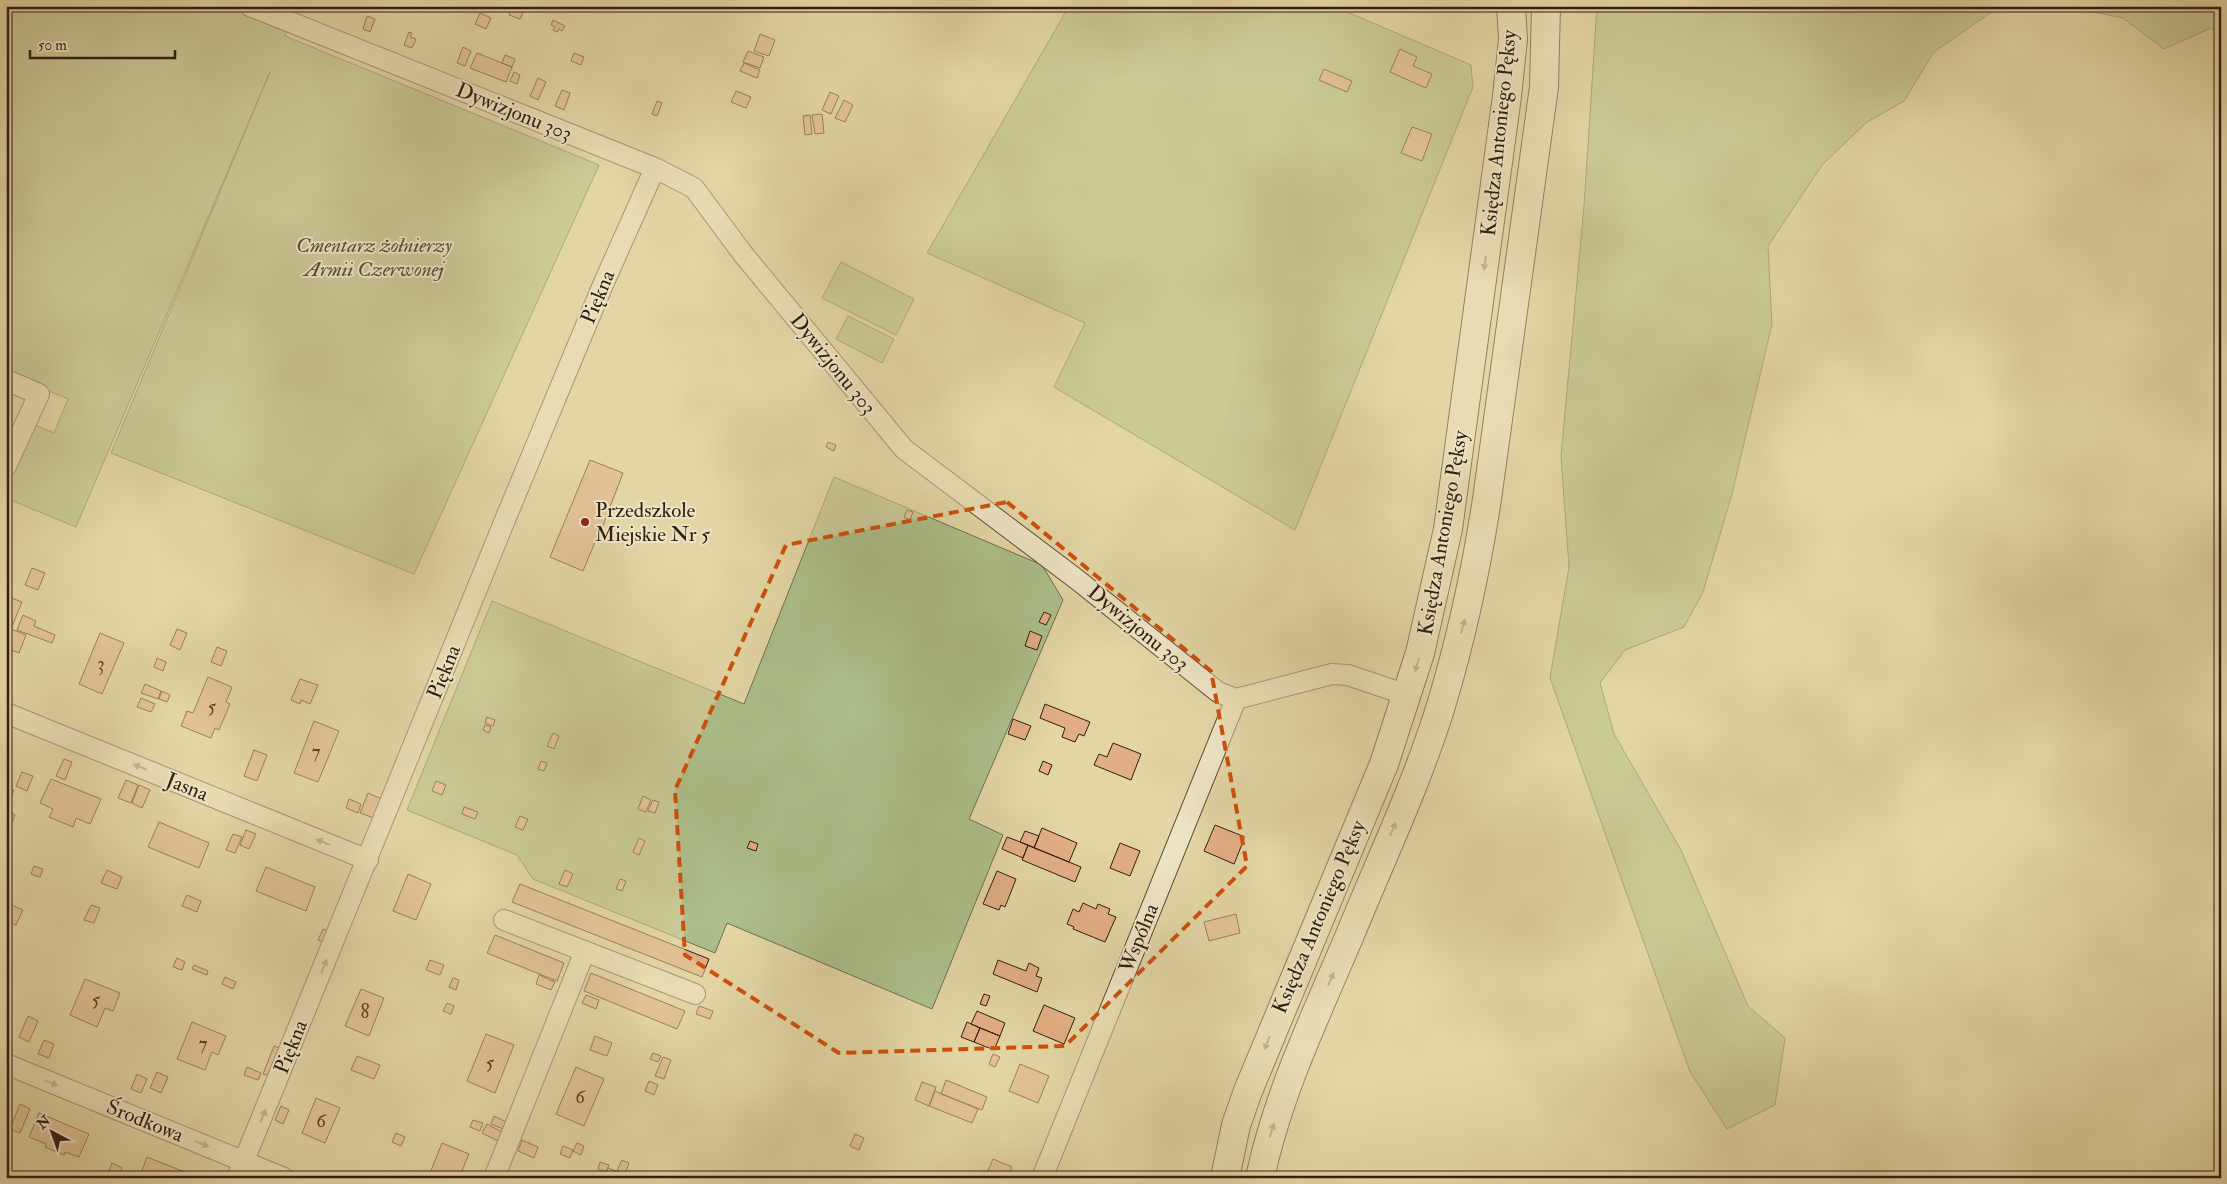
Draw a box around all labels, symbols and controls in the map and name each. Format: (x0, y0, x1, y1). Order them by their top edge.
scale bar (30, 28, 175, 60)
street label: Księdza Antoniego Pęksy (1475, 28, 1523, 238)
text: 50 m (38, 36, 67, 55)
street label: Dywizjonu 303 (452, 76, 576, 148)
park label: Cmentarz żołnierzy Armii Czerwonej (296, 232, 453, 283)
one-way arrow (1480, 256, 1488, 272)
street label: Piękna (575, 266, 621, 328)
street label: Dywizjonu 303 (784, 308, 882, 420)
street label: Księdza Antoniego Pęksy (1412, 428, 1474, 637)
place label: Przedszkole Miejskie Nr 5 (595, 497, 711, 548)
marker: Przedszkole Miejskie Nr 5 (579, 516, 591, 528)
street label: Dywizjonu 303 (1082, 579, 1194, 677)
one-way arrow (1459, 619, 1467, 634)
street label: Piękna (421, 641, 467, 703)
house number: 3 (97, 652, 105, 676)
one-way arrow (1412, 657, 1420, 672)
house number: 5 (208, 695, 217, 719)
house number: 7 (312, 740, 321, 764)
one-way arrow (133, 763, 147, 771)
street label: Jasna (161, 766, 212, 808)
street label: Księdza Antoniego Pęksy (1266, 816, 1372, 1018)
one-way arrow (1390, 822, 1398, 836)
one-way arrow (316, 837, 330, 845)
street label: Wspólna (1113, 899, 1165, 978)
one-way arrow (321, 958, 328, 973)
one-way arrow (1328, 972, 1336, 986)
house number: 5 (92, 988, 101, 1012)
house number: 8 (361, 1000, 370, 1024)
street label: Piękna (268, 1016, 314, 1078)
house number: 7 (199, 1032, 208, 1056)
one-way arrow (1262, 1036, 1270, 1050)
house number: 5 (486, 1051, 495, 1075)
one-way arrow (44, 1079, 59, 1087)
house number: 6 (575, 1085, 586, 1109)
street label: Środkowa (102, 1093, 188, 1149)
north arrow (28, 1106, 78, 1156)
one-way arrow (259, 1109, 267, 1123)
house number: 6 (316, 1109, 327, 1133)
text: N (33, 1112, 54, 1134)
one-way arrow (1268, 1123, 1276, 1138)
one-way arrow (195, 1140, 210, 1148)

